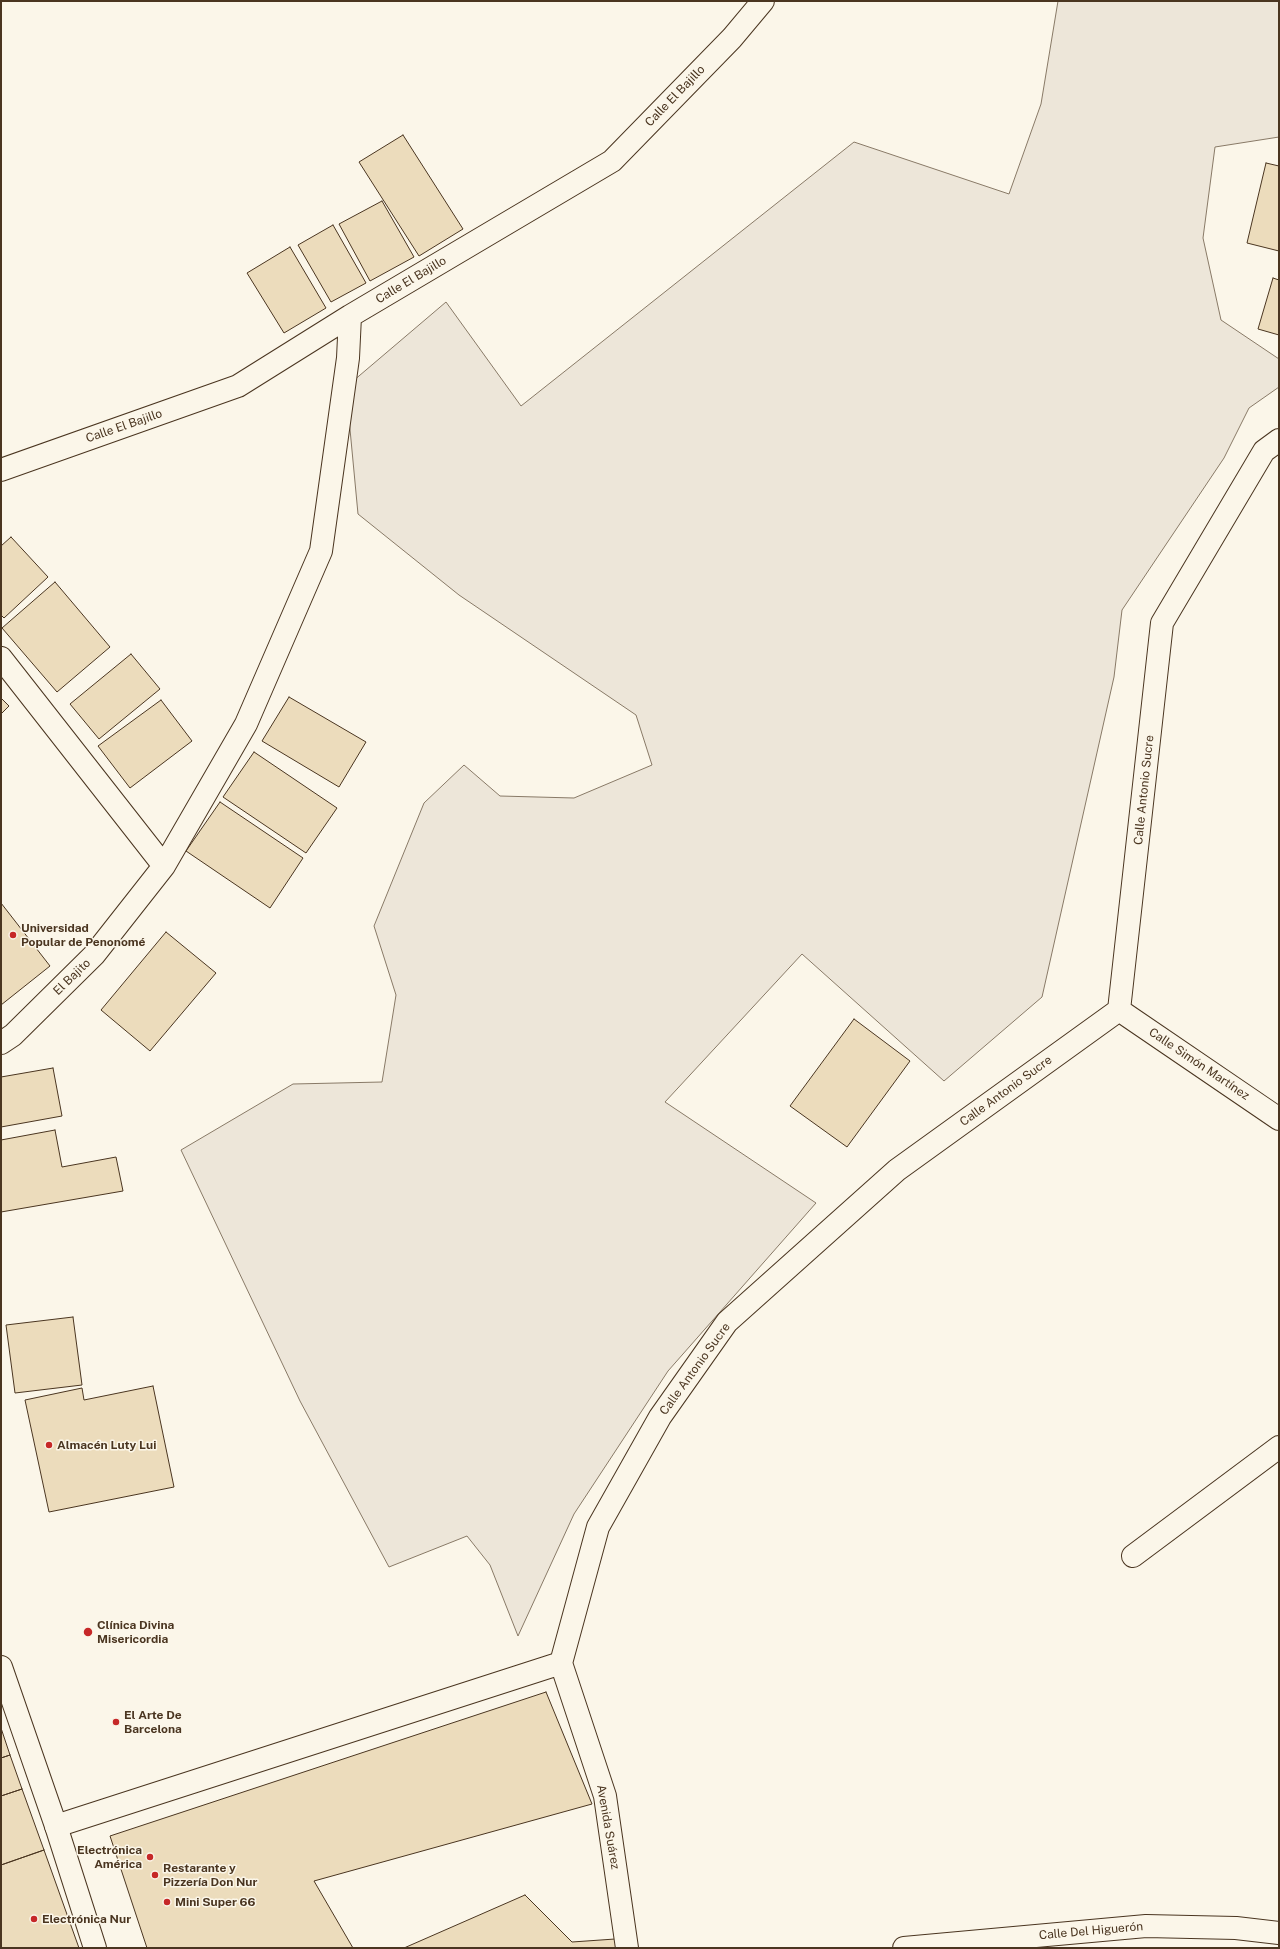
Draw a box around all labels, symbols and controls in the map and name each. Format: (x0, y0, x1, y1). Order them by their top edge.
street label: Calle El Bajillo (642, 62, 708, 130)
street label: Calle El Bajillo (373, 253, 449, 307)
street label: Calle El Bajillo (84, 406, 164, 446)
street label: Calle Antonio Sucre (1131, 734, 1157, 846)
place label: Universidad Popular de Penonomé (21, 921, 145, 949)
marker: Universidad Popular de Penonomé (8, 930, 18, 940)
street label: El Bajito (50, 956, 94, 998)
street label: Calle Simón Martínez (1146, 1025, 1252, 1103)
street label: Calle Antonio Sucre (957, 1053, 1055, 1129)
street label: Calle Antonio Sucre (657, 1320, 733, 1418)
place label: Almacén Luty Lui (57, 1438, 156, 1452)
marker: Almacén Luty Lui (44, 1440, 54, 1450)
place label: Clínica Divina Misericordia (97, 1618, 174, 1646)
marker: Clínica Divina Misericordia (82, 1626, 94, 1638)
place label: El Arte De Barcelona (124, 1708, 182, 1736)
marker: El Arte De Barcelona (111, 1717, 121, 1727)
street label: Avenida Suárez (593, 1784, 623, 1870)
place label: Electrónica América (77, 1843, 142, 1871)
marker: Electrónica América (145, 1852, 155, 1862)
place label: Restarante y Pizzería Don Nur (163, 1861, 257, 1889)
marker: Restarante y Pizzería Don Nur (150, 1870, 160, 1880)
place label: Mini Super 66 (175, 1895, 255, 1909)
marker: Mini Super 66 (162, 1897, 172, 1907)
place label: Electrónica Nur (42, 1912, 131, 1926)
marker: Electrónica Nur (29, 1914, 39, 1924)
street label: Calle Del Higuerón (1038, 1919, 1144, 1943)

